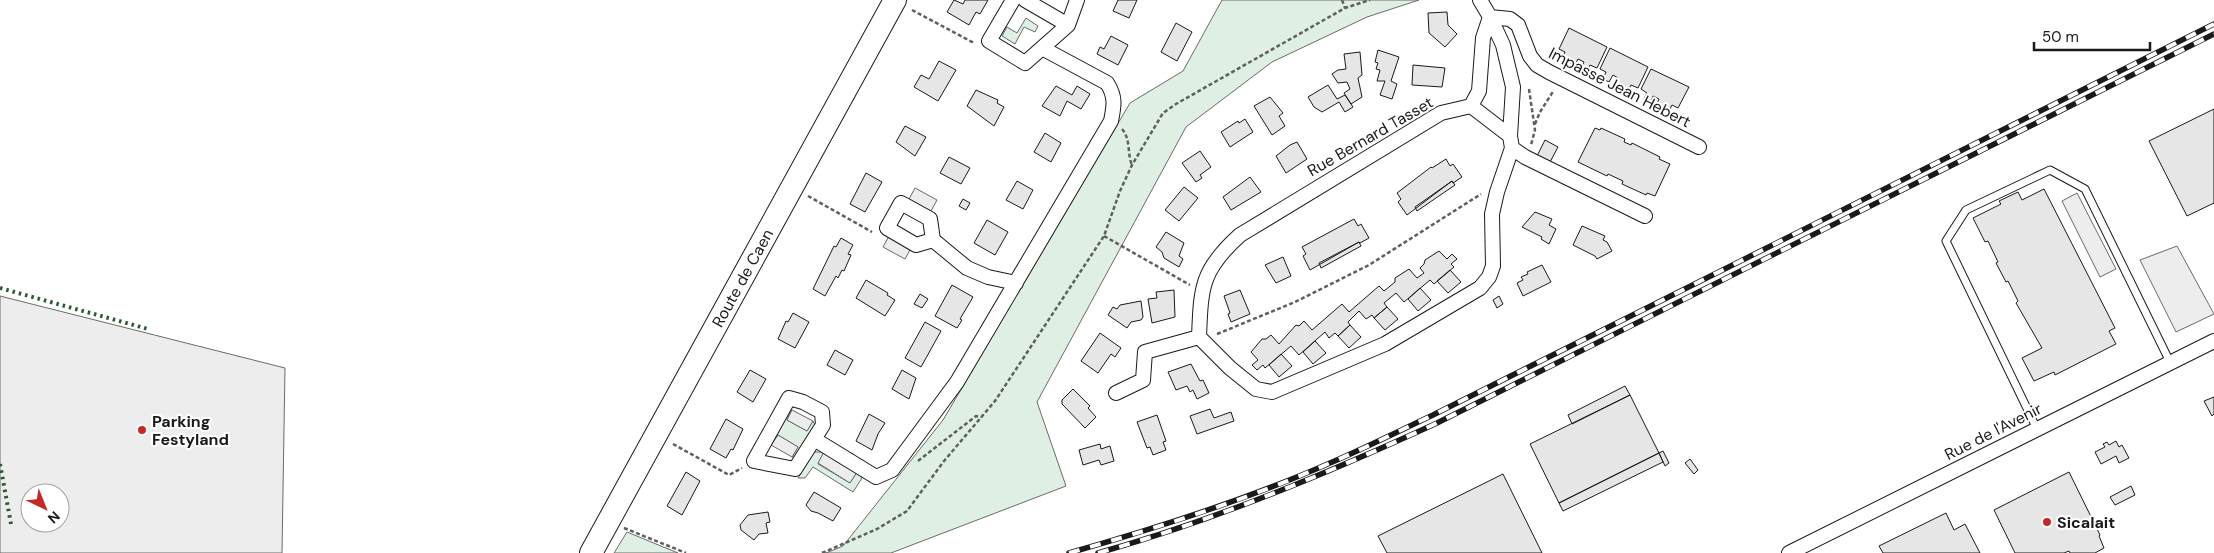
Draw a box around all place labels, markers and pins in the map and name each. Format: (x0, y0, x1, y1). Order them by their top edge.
place label: Parking Festyland (152, 411, 229, 450)
marker: Parking Festyland (136, 424, 148, 436)
place label: Sicalait (2057, 512, 2115, 533)
marker: Sicalait (2041, 516, 2053, 528)

